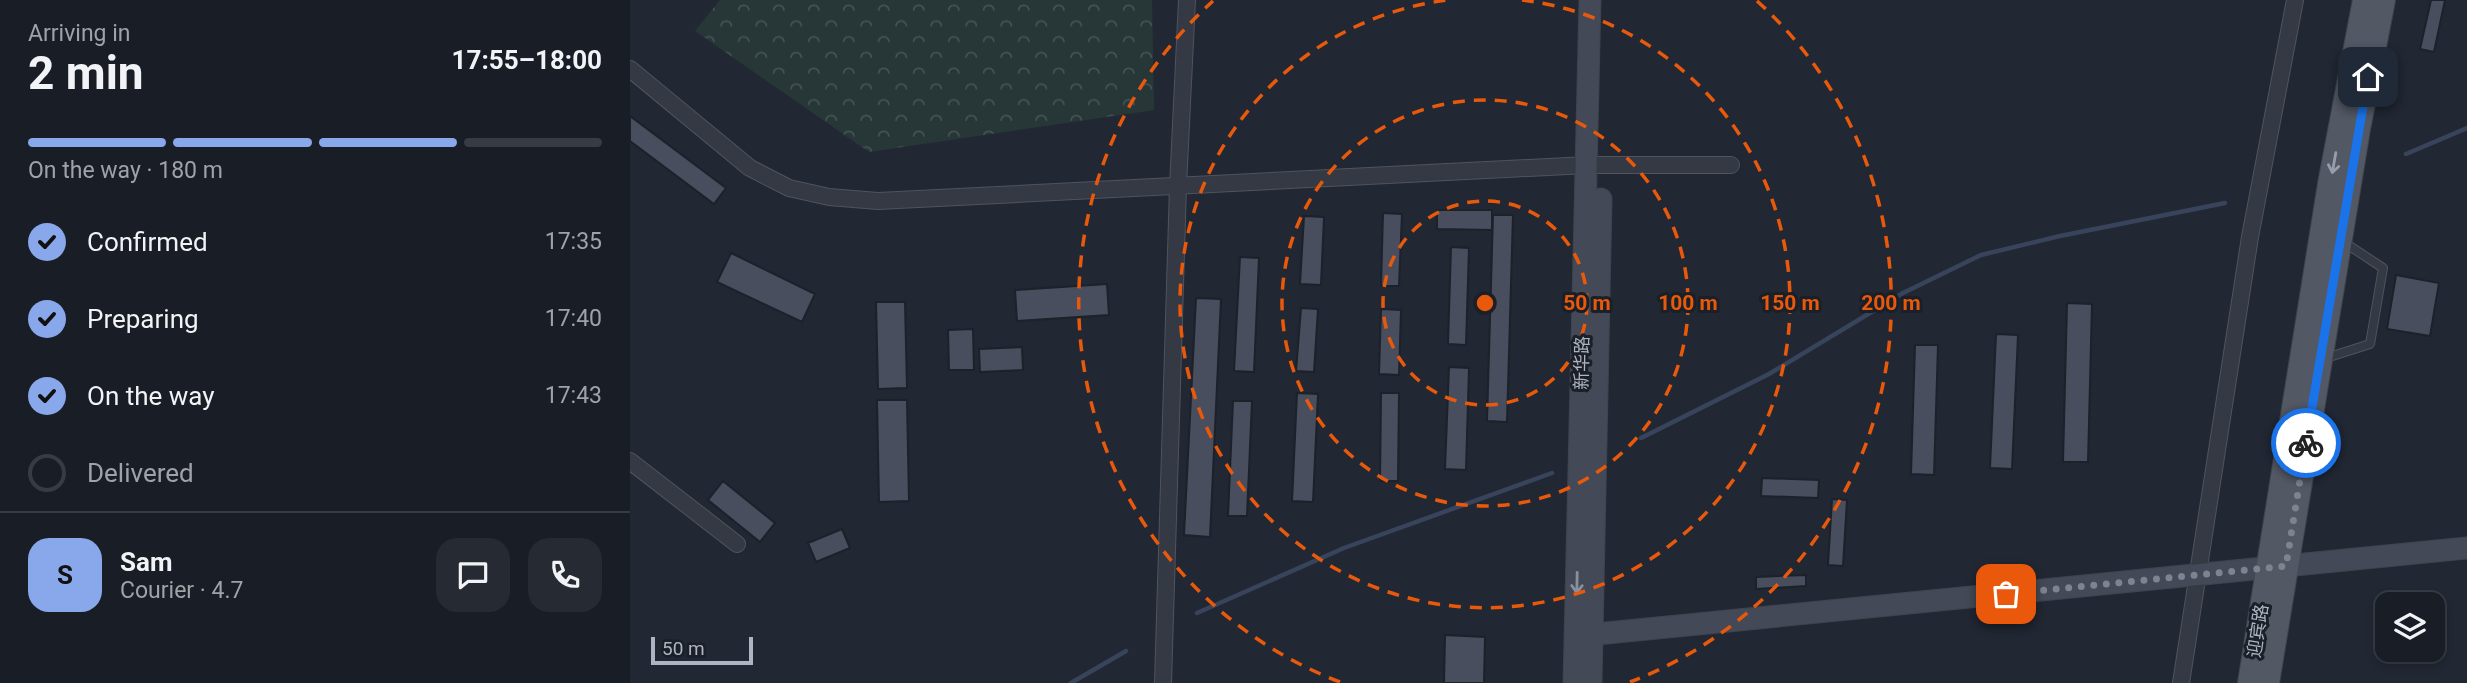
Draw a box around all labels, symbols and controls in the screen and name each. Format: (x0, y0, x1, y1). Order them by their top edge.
text: Arriving in (28, 20, 131, 47)
text: 17:55–18:00 (452, 45, 602, 75)
text: 2 min (28, 46, 144, 100)
pin (2338, 47, 2398, 107)
icon: home (2349, 58, 2387, 96)
one-way arrow (2327, 151, 2340, 174)
text: On the way · 180 m (28, 157, 223, 184)
icon: check (28, 223, 66, 261)
text: Confirmed (87, 227, 208, 257)
text: 17:35 (545, 228, 602, 255)
centre of rings (1473, 291, 1497, 315)
text: 50 m (1563, 291, 1611, 315)
text: 100 m (1658, 291, 1718, 315)
text: 150 m (1760, 291, 1820, 315)
text: 200 m (1861, 291, 1921, 315)
icon: check (28, 300, 66, 338)
text: Preparing (87, 304, 199, 334)
text: 17:40 (545, 305, 602, 332)
street label: 新华路 (1571, 336, 1592, 390)
icon: check (28, 377, 66, 415)
text: On the way (87, 381, 215, 411)
text: 17:43 (545, 382, 602, 409)
courier (2271, 408, 2341, 478)
icon: bike (2287, 424, 2325, 462)
text: Delivered (87, 458, 194, 488)
button: chat (436, 538, 510, 612)
button: phone (528, 538, 602, 612)
text: Sam (120, 547, 172, 577)
text: S (57, 560, 73, 590)
pin (1976, 564, 2036, 624)
one-way arrow (1570, 571, 1584, 594)
icon: bag (1987, 575, 2025, 613)
text: Courier · 4.7 (120, 577, 243, 604)
map controls (2375, 592, 2445, 662)
button: layers (2375, 592, 2445, 662)
street label: 迎宾路 (2243, 603, 2272, 659)
scale bar (651, 634, 752, 666)
text: 50 m (662, 637, 705, 660)

